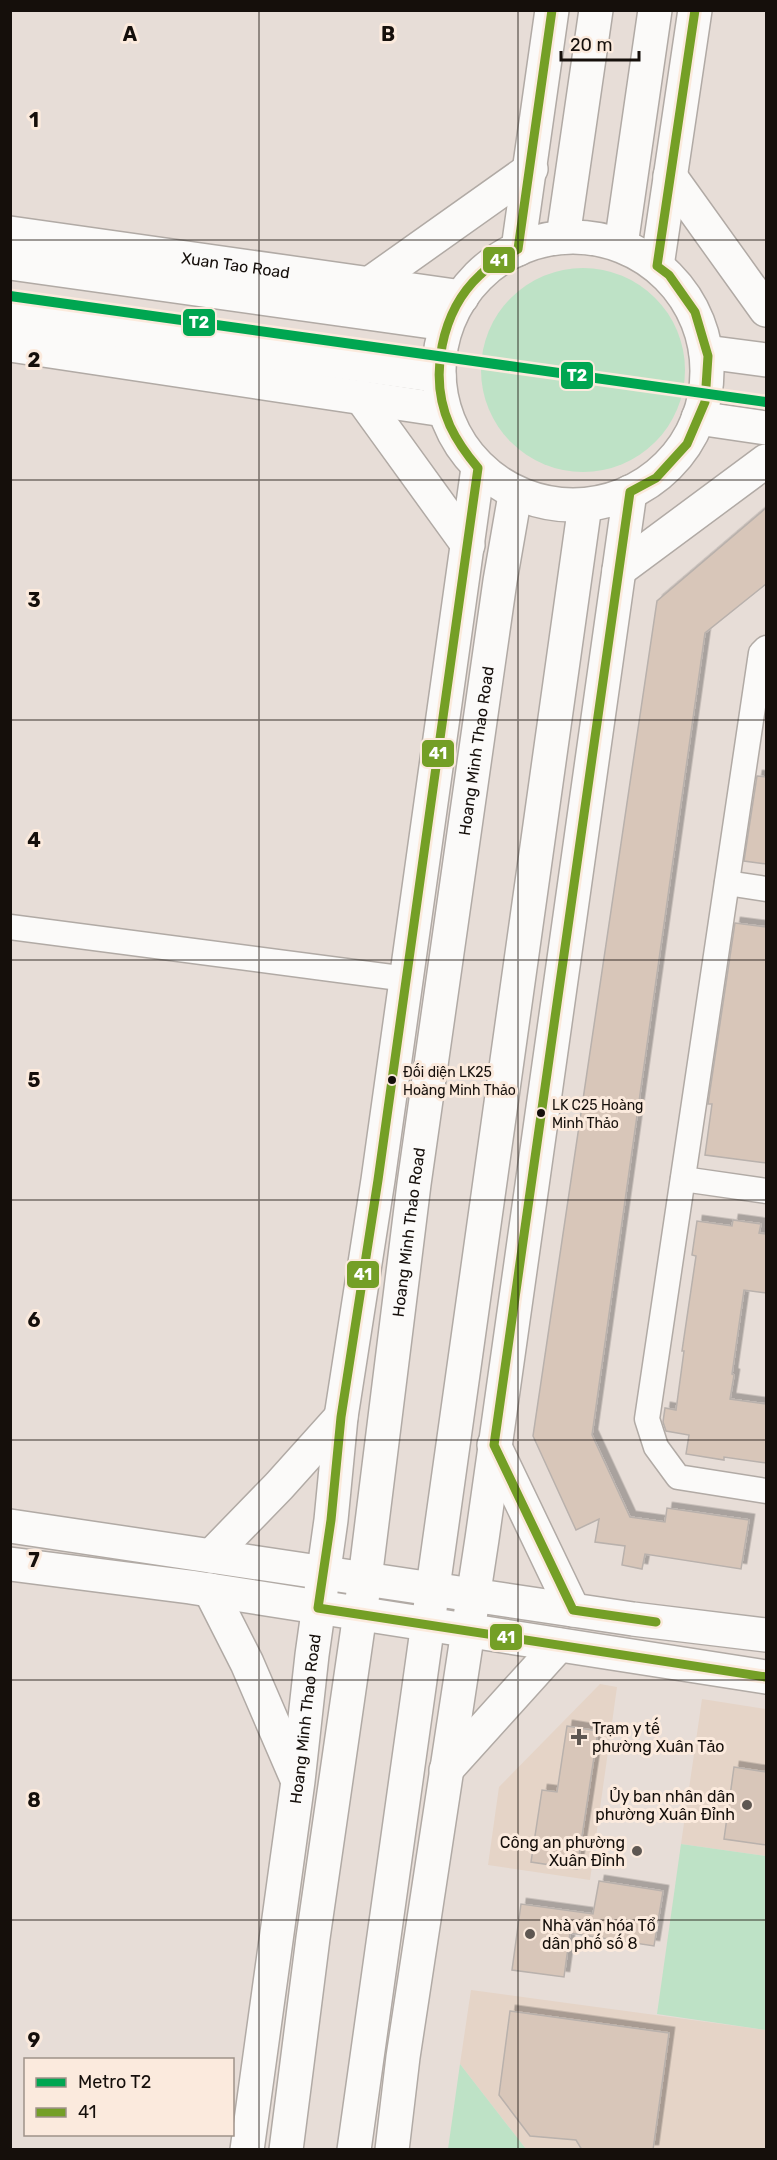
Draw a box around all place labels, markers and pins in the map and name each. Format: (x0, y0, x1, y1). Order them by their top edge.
place label: Đối diện LK25 Hoàng Minh Thảo (403, 1063, 516, 1099)
marker: Đối diện LK25 Hoàng Minh Thảo (386, 1074, 398, 1086)
place label: LK C25 Hoàng Minh Thảo (552, 1097, 643, 1132)
marker: LK C25 Hoàng Minh Thảo (535, 1107, 547, 1119)
place label: Trạm y tế phường Xuân Tảo (592, 1717, 725, 1756)
marker: Trạm y tế phường Xuân Tảo (570, 1728, 588, 1746)
place label: Ủy ban nhân dân phường Xuân Đỉnh (595, 1787, 735, 1824)
marker: Ủy ban nhân dân phường Xuân Đỉnh (740, 1798, 754, 1812)
place label: Công an phường Xuân Đỉnh (500, 1833, 625, 1870)
marker: Công an phường Xuân Đỉnh (630, 1844, 644, 1858)
place label: Nhà văn hóa Tổ dân phố số 8 (542, 1916, 656, 1953)
marker: Nhà văn hóa Tổ dân phố số 8 (523, 1927, 537, 1941)

